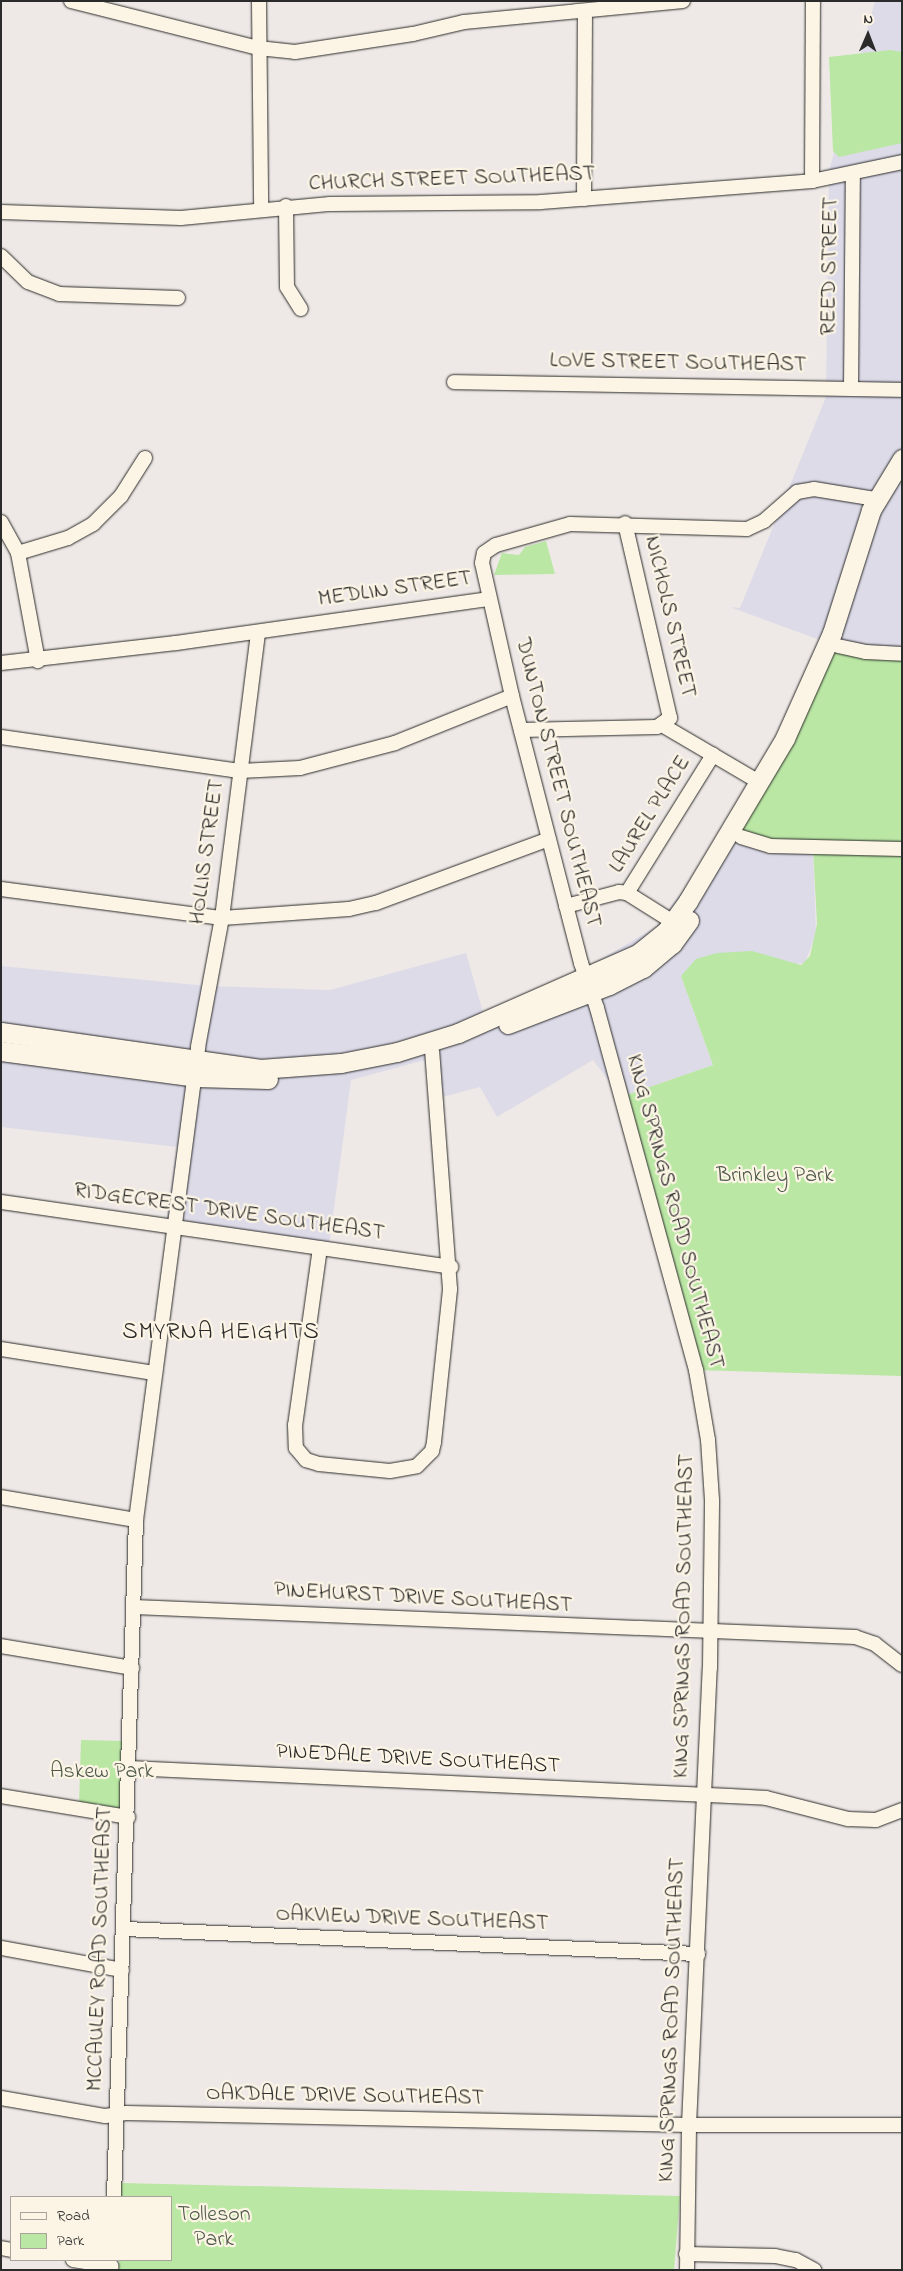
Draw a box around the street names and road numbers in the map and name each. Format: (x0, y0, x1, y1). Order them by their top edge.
street label: CHURCH STREET SOUTHEAST (308, 162, 596, 198)
street label: REED STREET (817, 196, 845, 336)
street label: LOVE STREET SOUTHEAST (549, 349, 807, 379)
street label: NICHOLS STREET (638, 534, 700, 700)
street label: MEDLIN STREET (317, 566, 473, 614)
street label: DUNTON STREET SOUTHEAST (508, 635, 606, 931)
street label: LAUREL PLACE (604, 752, 698, 878)
street label: HOLLIS STREET (185, 778, 231, 926)
street label: KING SPRINGS ROAD SOUTHEAST (619, 1052, 729, 1372)
street label: RIDGECREST DRIVE SOUTHEAST (72, 1178, 386, 1248)
street label: KING SPRINGS ROAD SOUTHEAST (669, 1453, 701, 1779)
street label: PINEHURST DRIVE SOUTHEAST (273, 1578, 573, 1620)
street label: PINEDALE DRIVE SOUTHEAST (275, 1739, 561, 1781)
street label: MCCAULEY ROAD SOUTHEAST (83, 1806, 119, 2092)
street label: KING SPRINGS ROAD SOUTHEAST (654, 1857, 692, 2183)
street label: OAKVIEW DRIVE SOUTHEAST (275, 1902, 549, 1938)
street label: OAKDALE DRIVE SOUTHEAST (206, 2081, 484, 2113)

